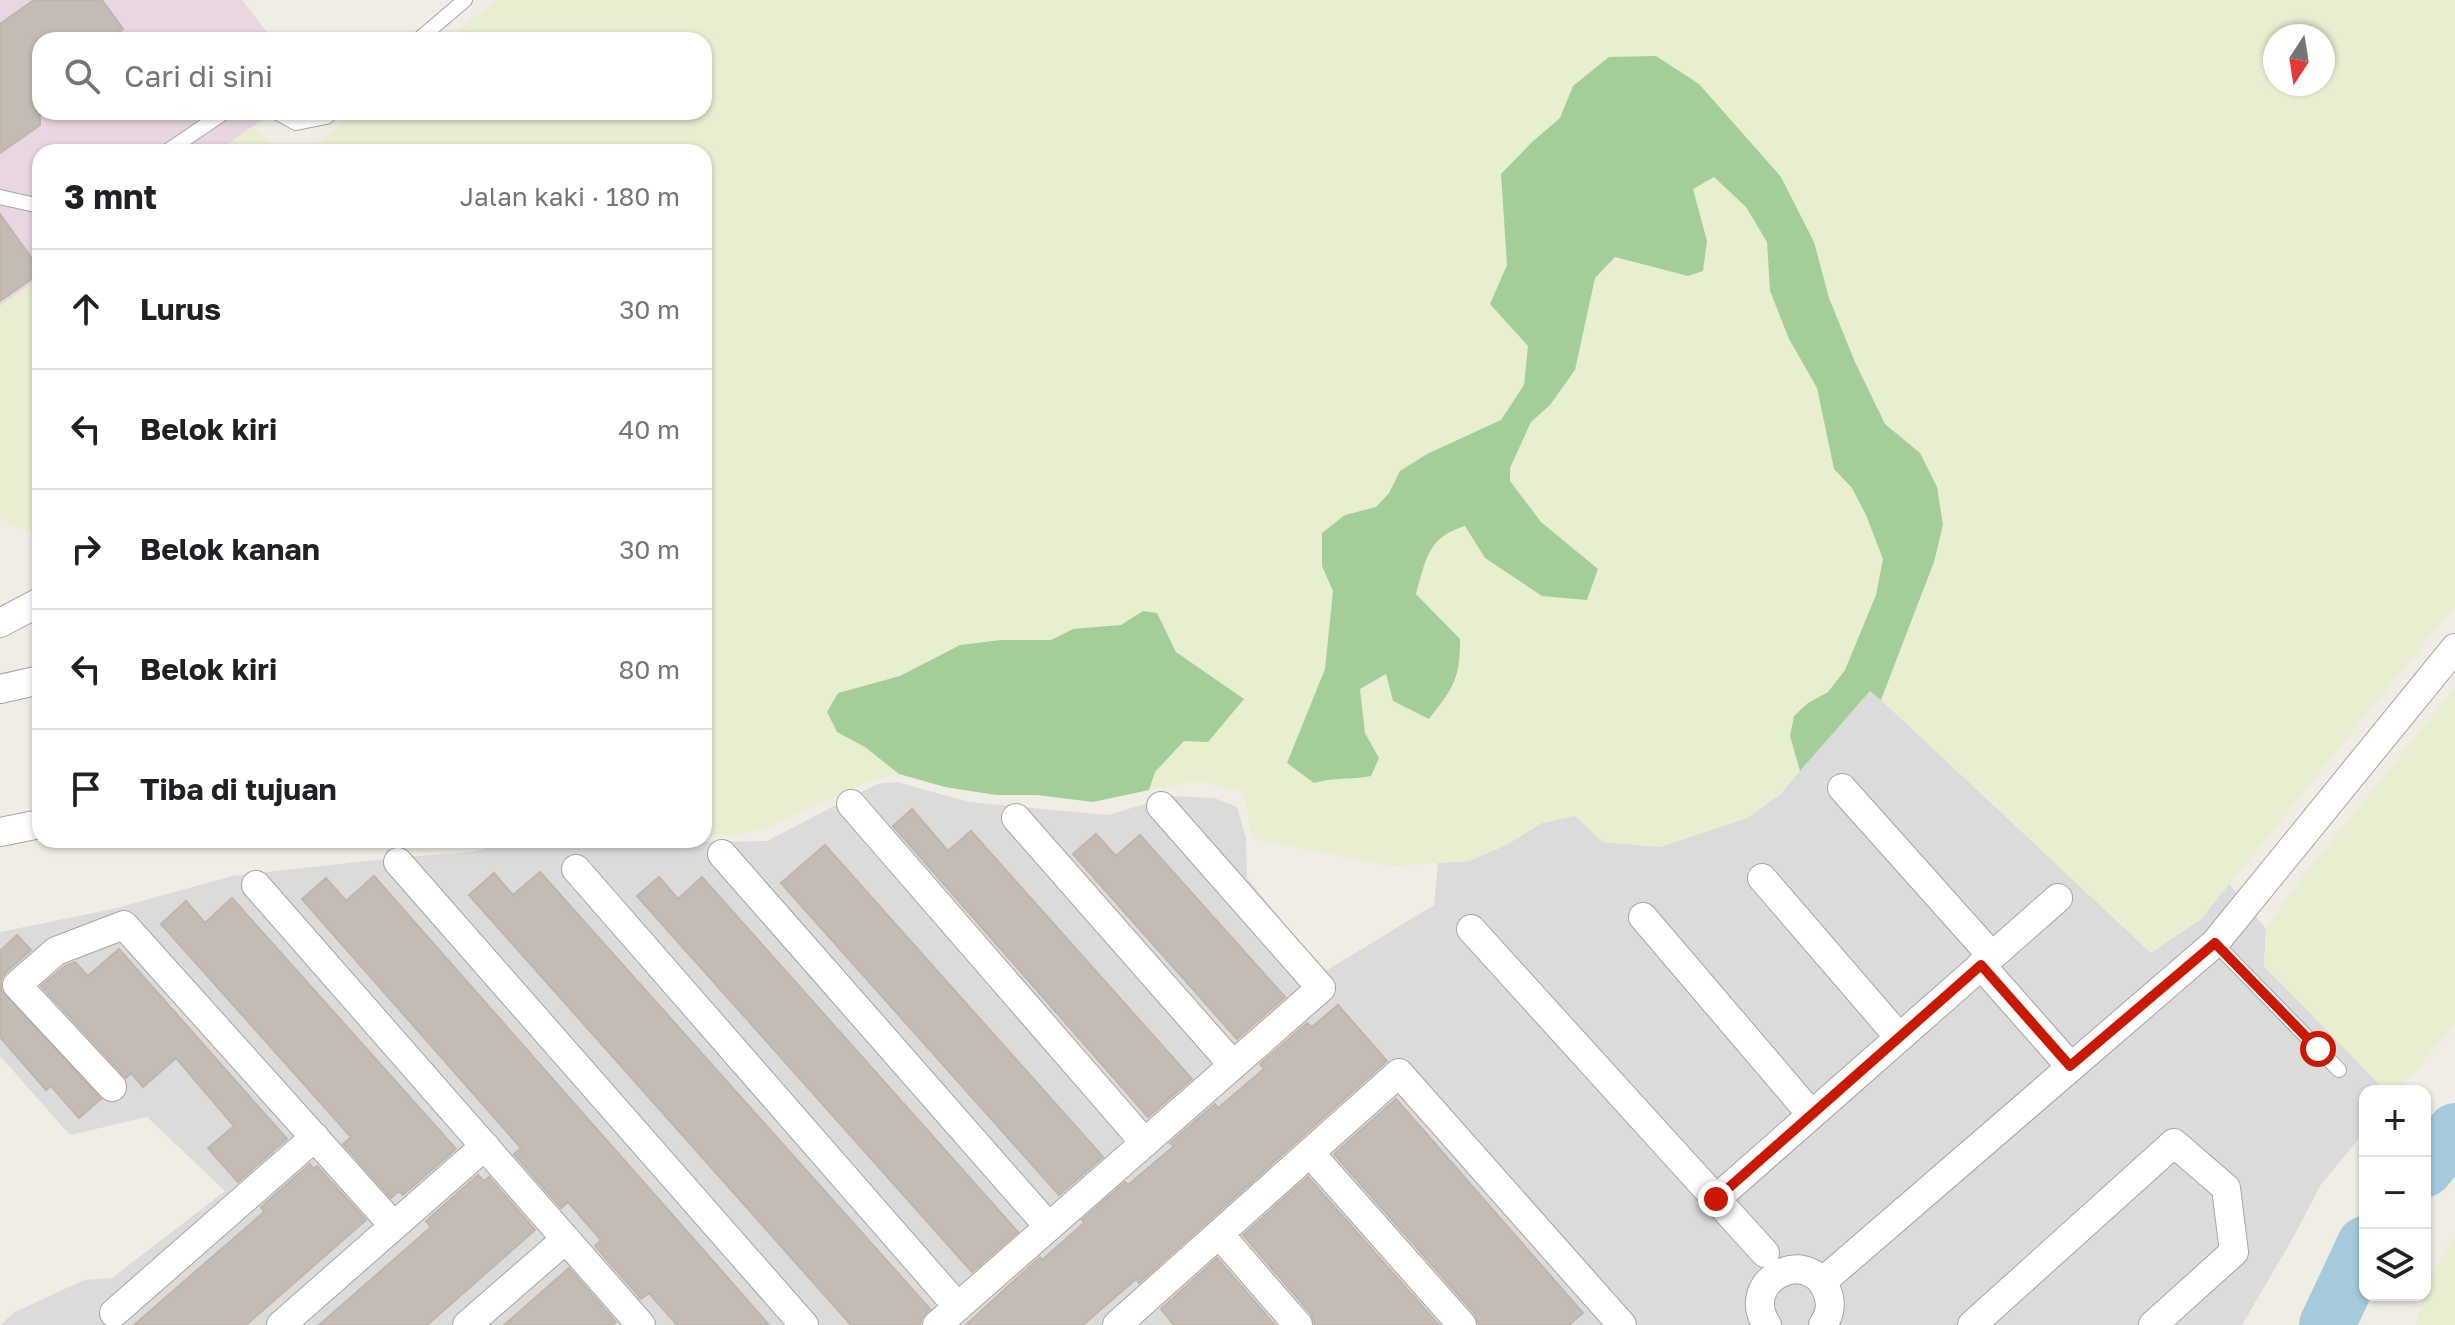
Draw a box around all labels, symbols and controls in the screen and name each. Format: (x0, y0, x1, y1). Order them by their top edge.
north arrow (2263, 24, 2335, 96)
search box (32, 32, 712, 120)
icon: search (60, 54, 104, 98)
text: Cari di sini (124, 58, 273, 94)
text: 3 mnt (64, 176, 157, 216)
text: Jalan kaki · 180 m (460, 181, 680, 212)
icon: ahead (64, 287, 108, 331)
text: Lurus (140, 291, 221, 327)
text: 30 m (619, 294, 680, 325)
icon: left (64, 407, 108, 451)
text: Belok kiri (140, 411, 277, 447)
text: 40 m (619, 414, 680, 445)
icon: right (64, 527, 108, 571)
text: Belok kanan (140, 531, 320, 567)
text: 30 m (619, 534, 680, 565)
icon: left (64, 647, 108, 691)
text: Belok kiri (140, 651, 277, 687)
text: 80 m (619, 654, 680, 685)
icon: arrive (64, 767, 108, 811)
text: Tiba di tujuan (140, 771, 337, 807)
route start (2300, 1031, 2336, 1067)
map controls (2359, 1085, 2431, 1301)
button: + (2359, 1085, 2431, 1157)
button: − (2359, 1157, 2431, 1229)
route end (1698, 1181, 1734, 1217)
button: layers (2359, 1229, 2431, 1301)

